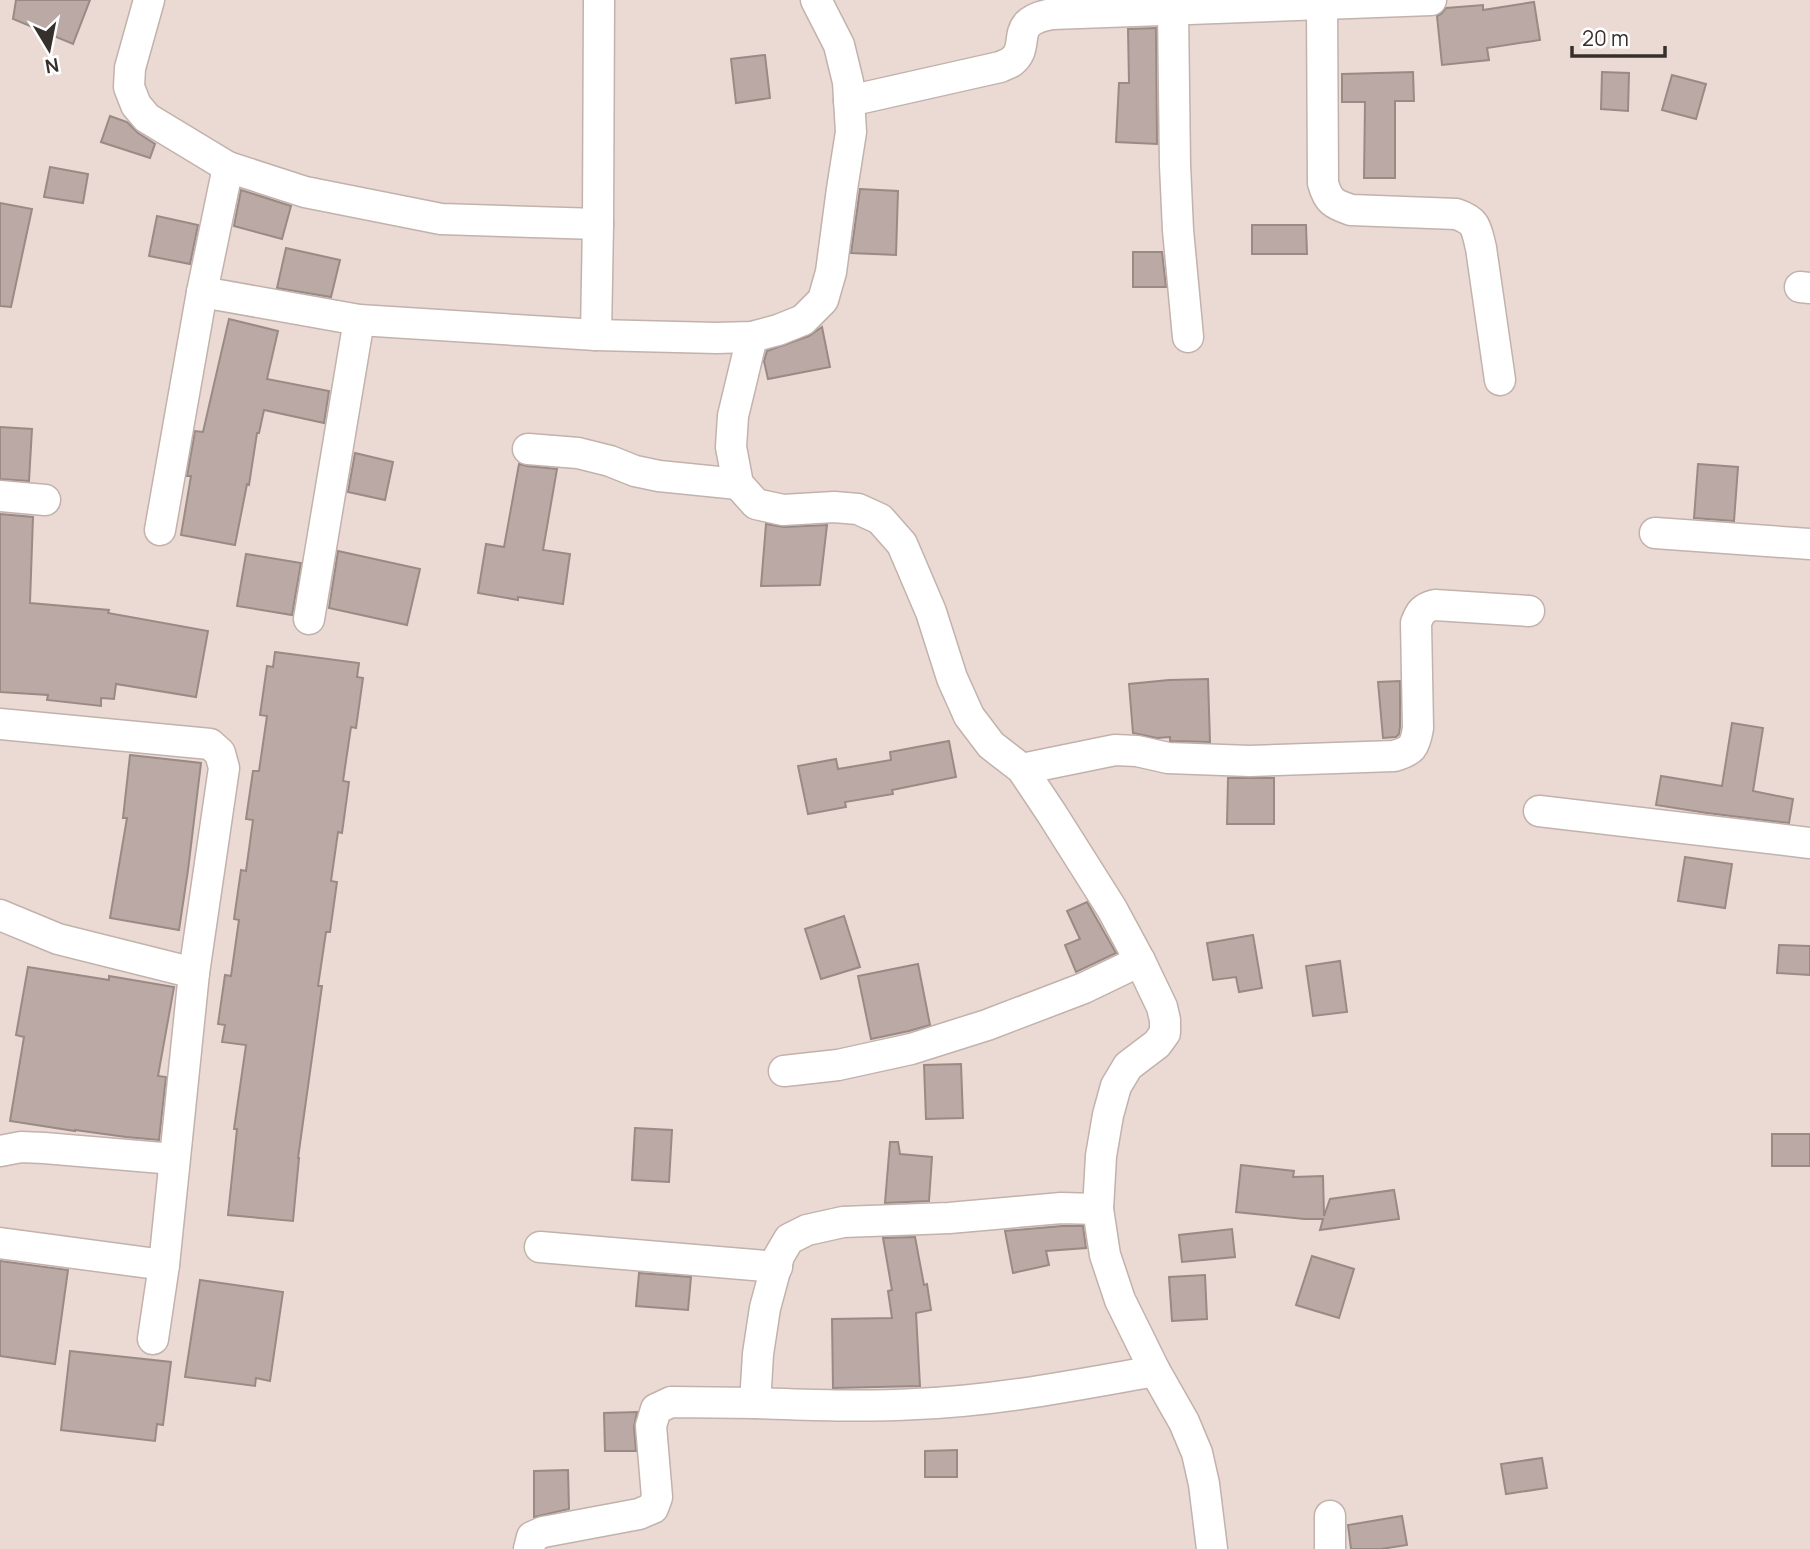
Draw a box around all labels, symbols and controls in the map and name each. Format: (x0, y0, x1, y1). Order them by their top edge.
north arrow (14, 14, 84, 84)
scale bar (1572, 14, 1665, 58)
text: 20 m (1582, 24, 1629, 52)
text: N (43, 52, 61, 80)

